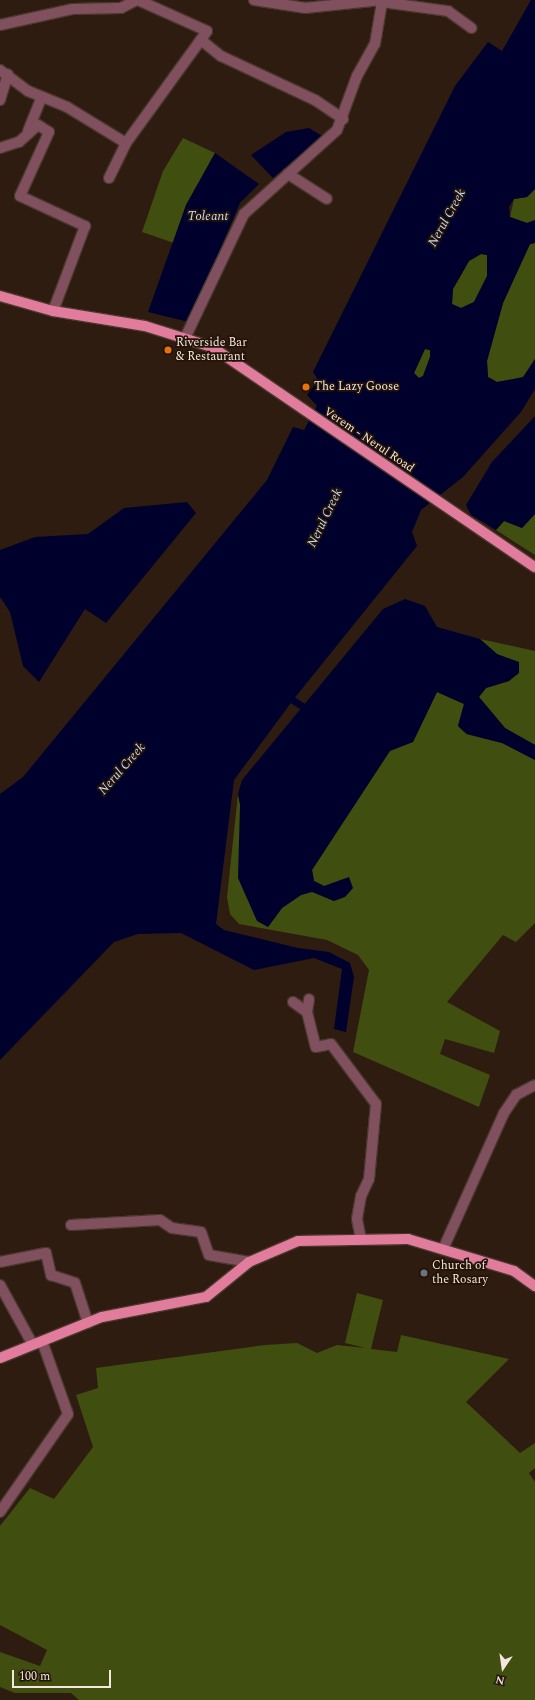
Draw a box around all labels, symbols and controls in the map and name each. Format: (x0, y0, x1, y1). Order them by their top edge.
water label: Nerul Creek (425, 186, 469, 250)
water label: Toleant (188, 208, 228, 224)
place label: Riverside Bar & Restaurant (176, 336, 247, 364)
marker: Riverside Bar & Restaurant (163, 345, 173, 355)
place label: The Lazy Goose (314, 380, 399, 394)
marker: The Lazy Goose (301, 382, 311, 392)
street label: Verem - Nerul Road (321, 404, 417, 476)
water label: Nerul Creek (304, 486, 346, 550)
water label: Nerul Creek (95, 740, 149, 798)
place label: Church of the Rosary (432, 1259, 488, 1287)
marker: Church of the Rosary (419, 1268, 429, 1278)
north arrow (483, 1648, 523, 1688)
scale bar (14, 1662, 113, 1688)
text: 100 m (19, 1667, 50, 1686)
text: N (494, 1671, 506, 1689)

